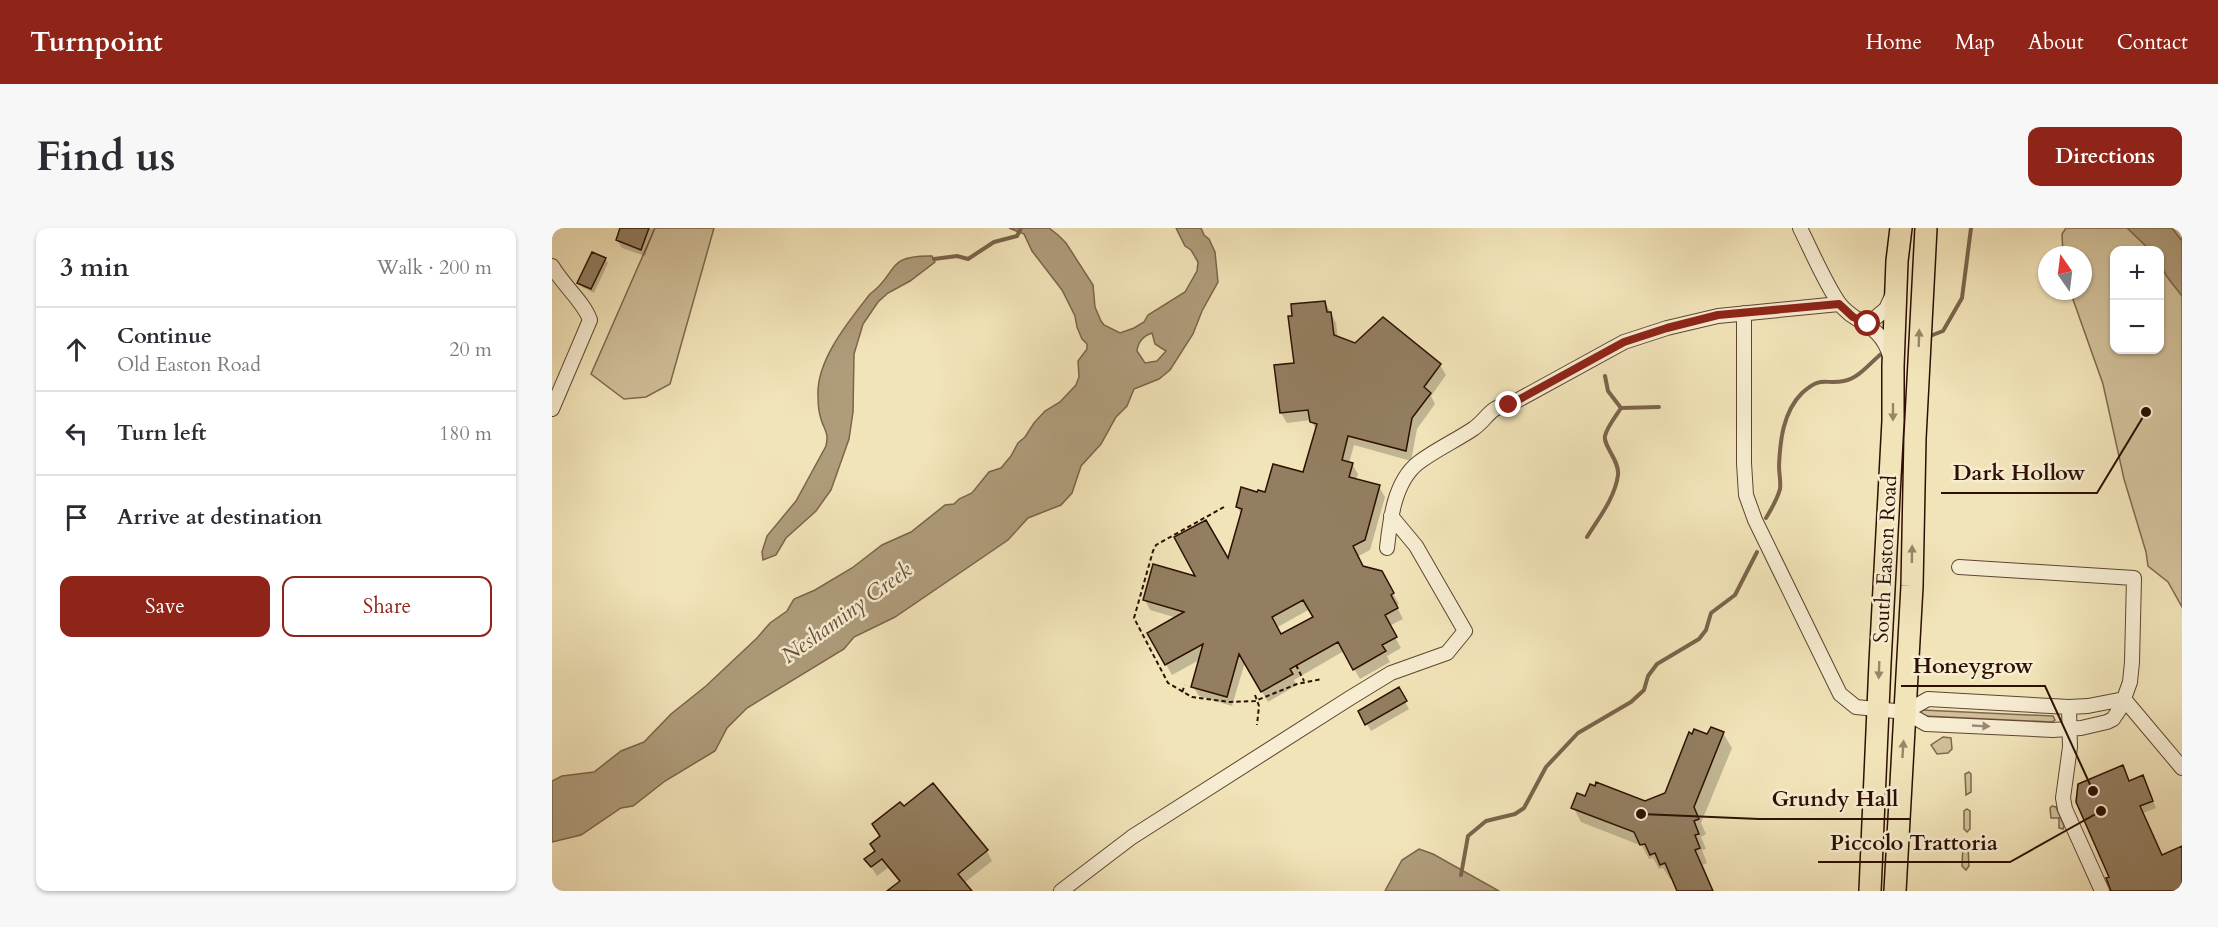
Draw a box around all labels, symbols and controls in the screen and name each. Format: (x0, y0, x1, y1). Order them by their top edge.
text: Turnpoint (30, 23, 163, 61)
text: Home (1866, 28, 1922, 57)
text: Map (1955, 28, 1995, 57)
text: About (2028, 28, 2084, 57)
text: Contact (2117, 28, 2188, 57)
button: Directions (2028, 127, 2182, 186)
text: Find us (36, 128, 176, 185)
north arrow (2038, 246, 2092, 300)
map controls (2110, 246, 2164, 354)
button: + (2110, 246, 2164, 300)
text: 3 min (60, 250, 129, 285)
text: Walk · 200 m (377, 254, 492, 281)
button: − (2110, 300, 2164, 354)
route start (1854, 310, 1880, 336)
text: Continue (117, 321, 212, 351)
one-way arrow (1915, 329, 1924, 348)
icon: ahead (60, 333, 93, 366)
text: 20 m (449, 336, 492, 363)
text: Old Easton Road (117, 351, 261, 378)
route end (1495, 391, 1521, 417)
one-way arrow (1888, 403, 1898, 422)
icon: left (60, 417, 93, 450)
text: Turn left (117, 418, 206, 448)
text: 180 m (439, 420, 492, 447)
callout: Dark Hollow (1941, 453, 2097, 493)
text: Dark Hollow (1953, 458, 2086, 488)
street label: South Easton Road (1867, 474, 1904, 644)
icon: arrive (60, 501, 93, 534)
text: Arrive at destination (117, 502, 322, 532)
one-way arrow (1907, 544, 1917, 563)
water label: Neshaminy Creek (775, 555, 918, 670)
button: Save (60, 576, 270, 637)
button: Share (282, 576, 492, 637)
callout: Honeygrow (1901, 646, 2045, 686)
text: Honeygrow (1913, 651, 2034, 681)
one-way arrow (1875, 660, 1884, 679)
one-way arrow (1972, 722, 1991, 731)
one-way arrow (1898, 739, 1907, 758)
callout: Grundy Hall (1759, 779, 1910, 819)
text: Grundy Hall (1771, 784, 1899, 814)
callout: Piccolo Trattoria (1818, 822, 2010, 862)
text: Piccolo Trattoria (1830, 828, 1998, 858)

